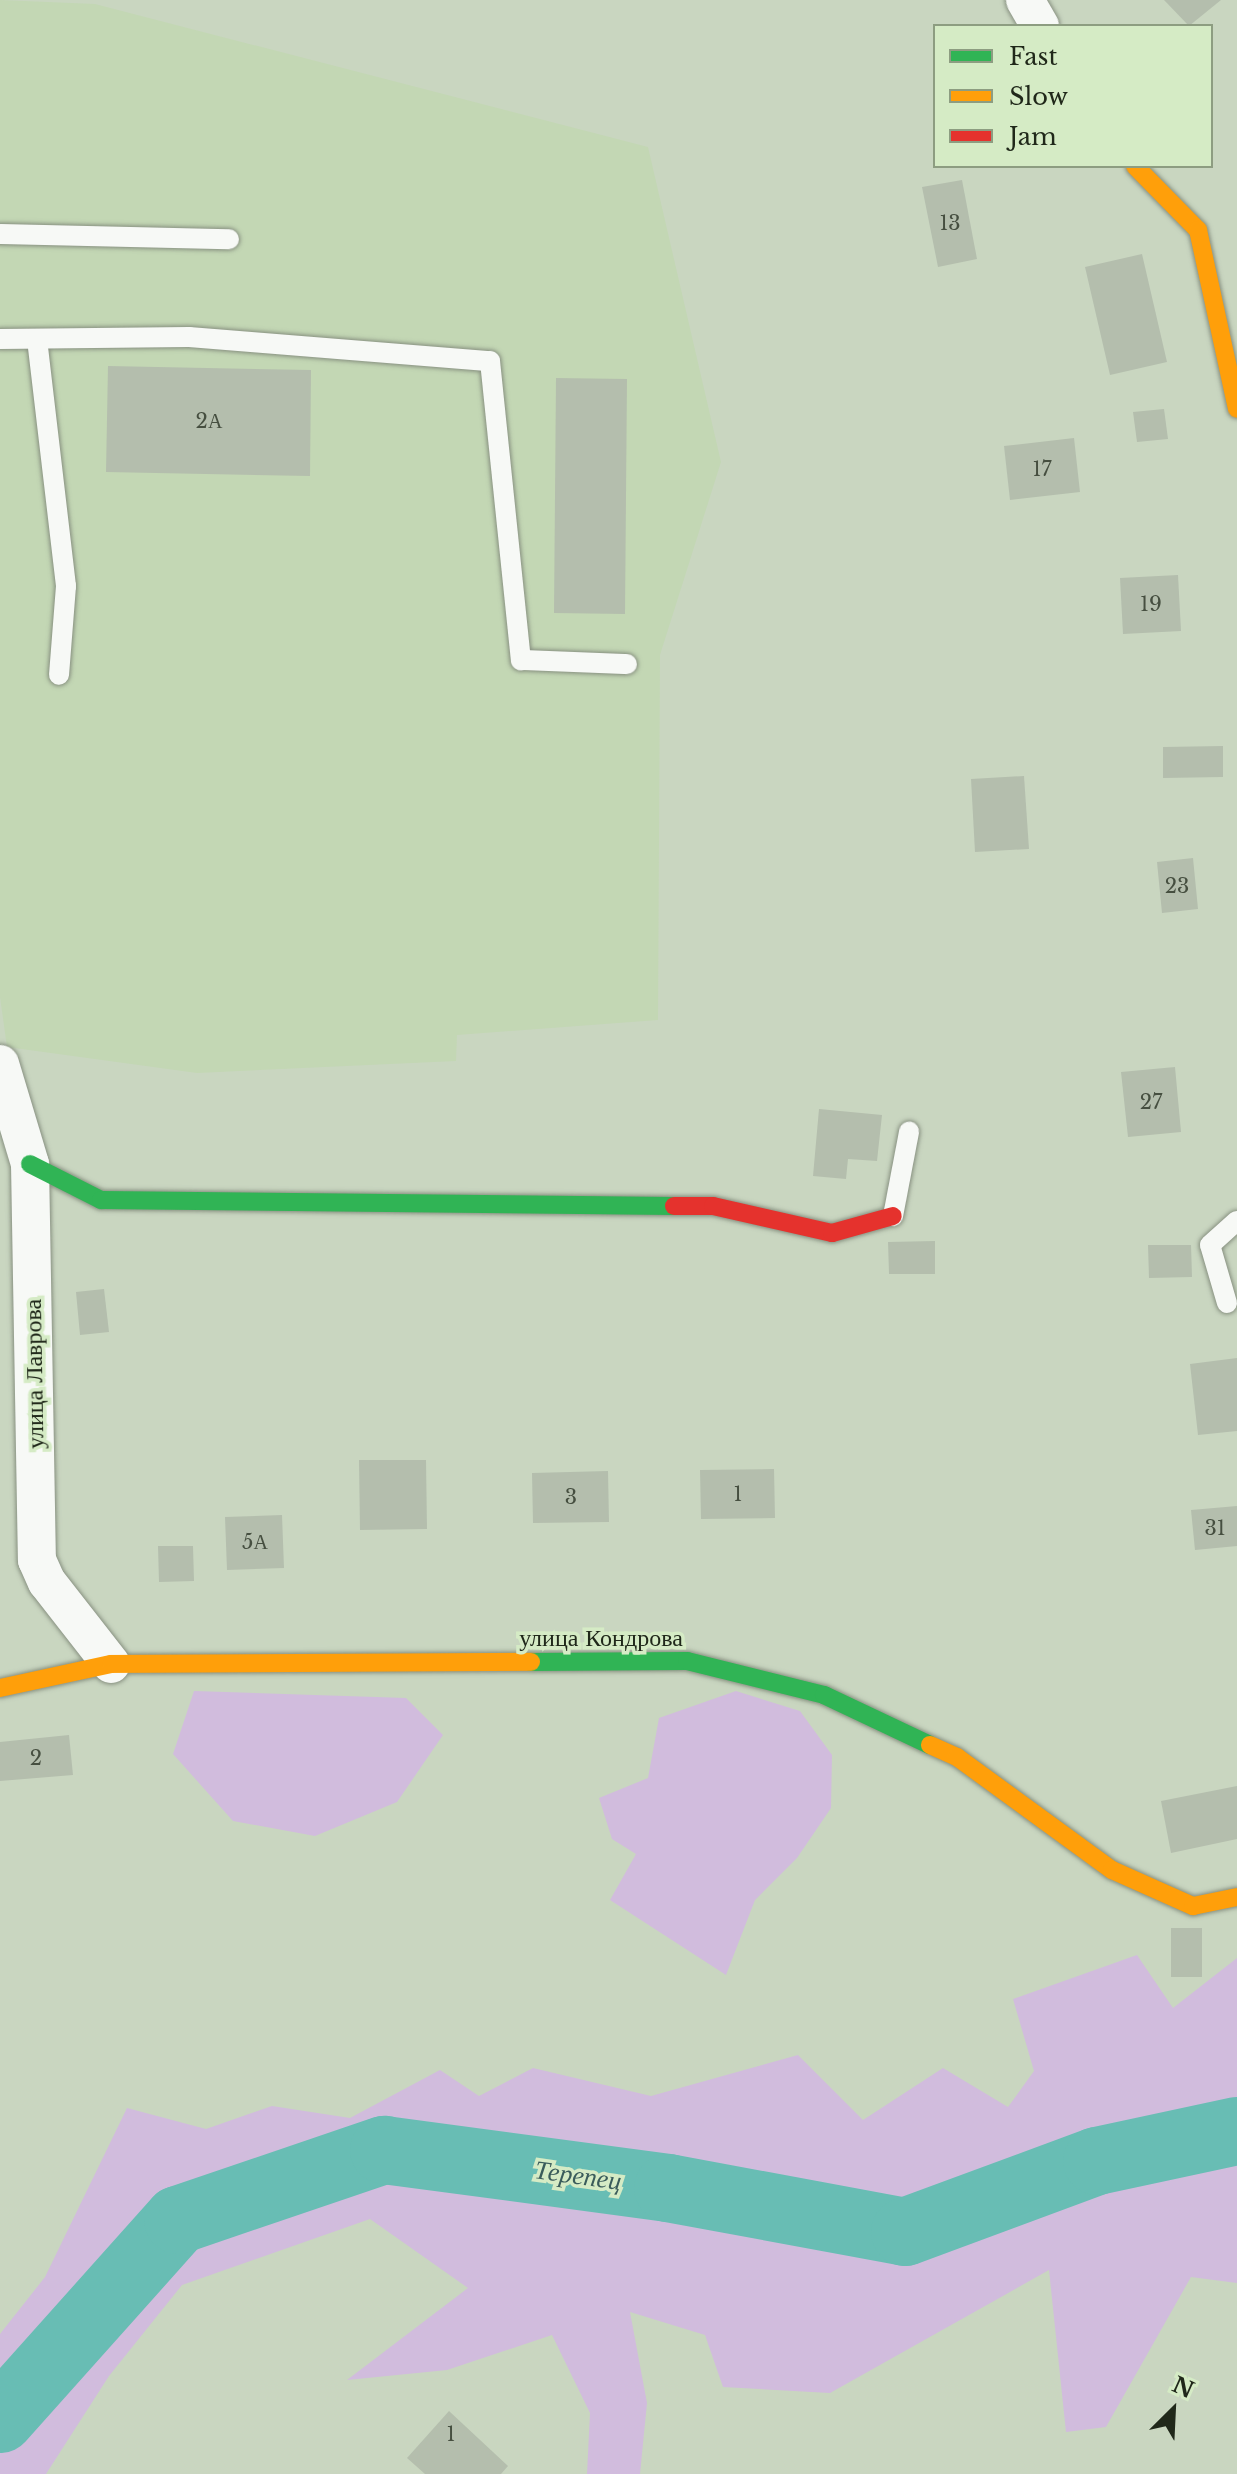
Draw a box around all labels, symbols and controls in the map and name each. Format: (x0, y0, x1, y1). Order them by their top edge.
legend (933, 24, 1213, 168)
text: Fast (1009, 42, 1057, 71)
text: Slow (1009, 82, 1068, 111)
text: Jam (1009, 122, 1057, 151)
house number: 13 (939, 211, 961, 235)
house number: 2А (196, 409, 222, 433)
house number: 17 (1033, 457, 1051, 481)
house number: 19 (1140, 592, 1162, 616)
house number: 23 (1165, 874, 1189, 898)
house number: 27 (1140, 1090, 1162, 1114)
street label: улица Лаврова (18, 1299, 50, 1449)
house number: 1 (734, 1482, 742, 1506)
house number: 3 (565, 1485, 577, 1509)
house number: 31 (1204, 1516, 1226, 1540)
house number: 5А (242, 1530, 268, 1554)
street label: улица Кондрова (519, 1624, 683, 1652)
house number: 2 (30, 1746, 42, 1770)
water label: Терепец (533, 2154, 623, 2198)
north arrow (1133, 2370, 1213, 2450)
text: N (1168, 2371, 1198, 2404)
house number: 1 (447, 2422, 455, 2446)

